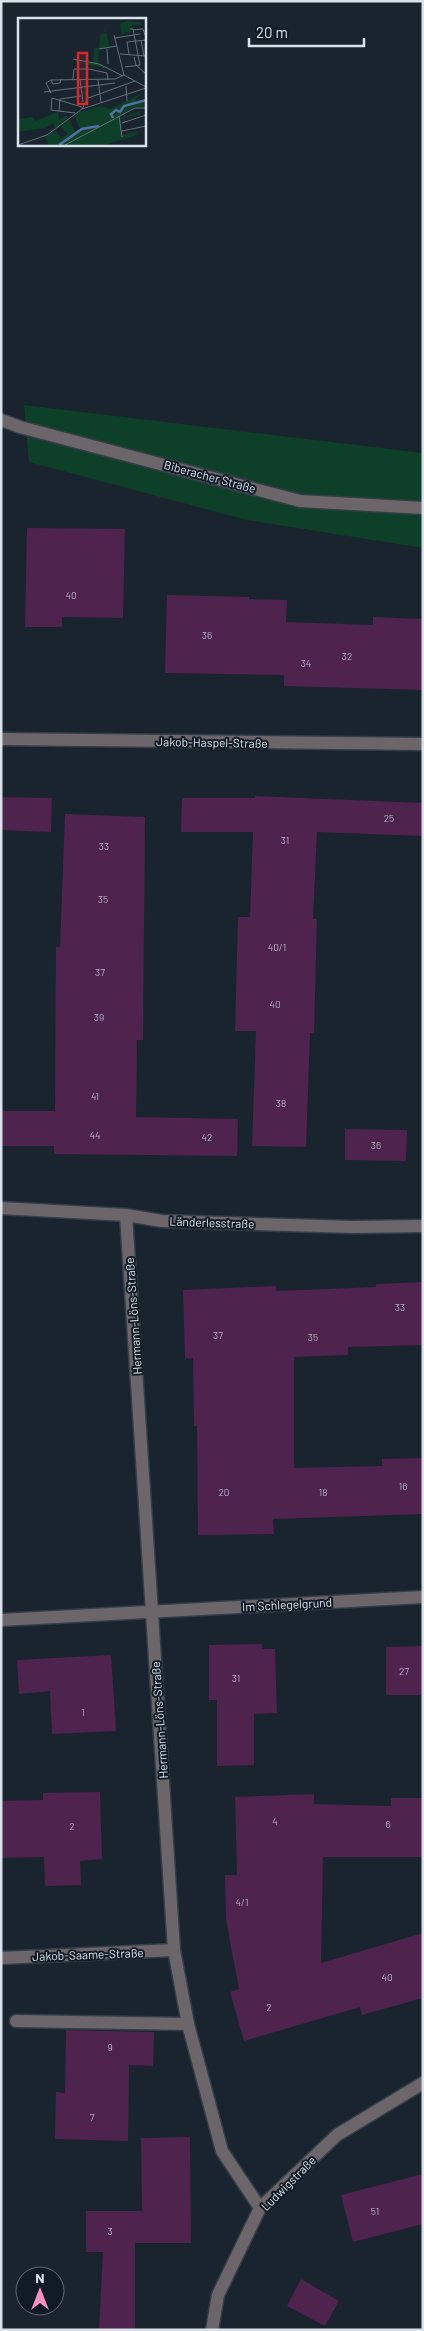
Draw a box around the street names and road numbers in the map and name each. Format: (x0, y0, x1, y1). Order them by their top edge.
street label: Biberacher Straße (162, 457, 258, 495)
street label: Jakob-Haspel-Straße (156, 734, 268, 750)
street label: Länderlesstraße (169, 1214, 255, 1230)
street label: Hermann-Löns-Straße (122, 1257, 144, 1375)
street label: Im Schlegelgrund (242, 1595, 332, 1613)
street label: Hermann-Löns-Straße (148, 1661, 170, 1779)
street label: Jakob-Saame-Straße (32, 1945, 144, 1963)
street label: Ludwigstraße (258, 2153, 318, 2213)

